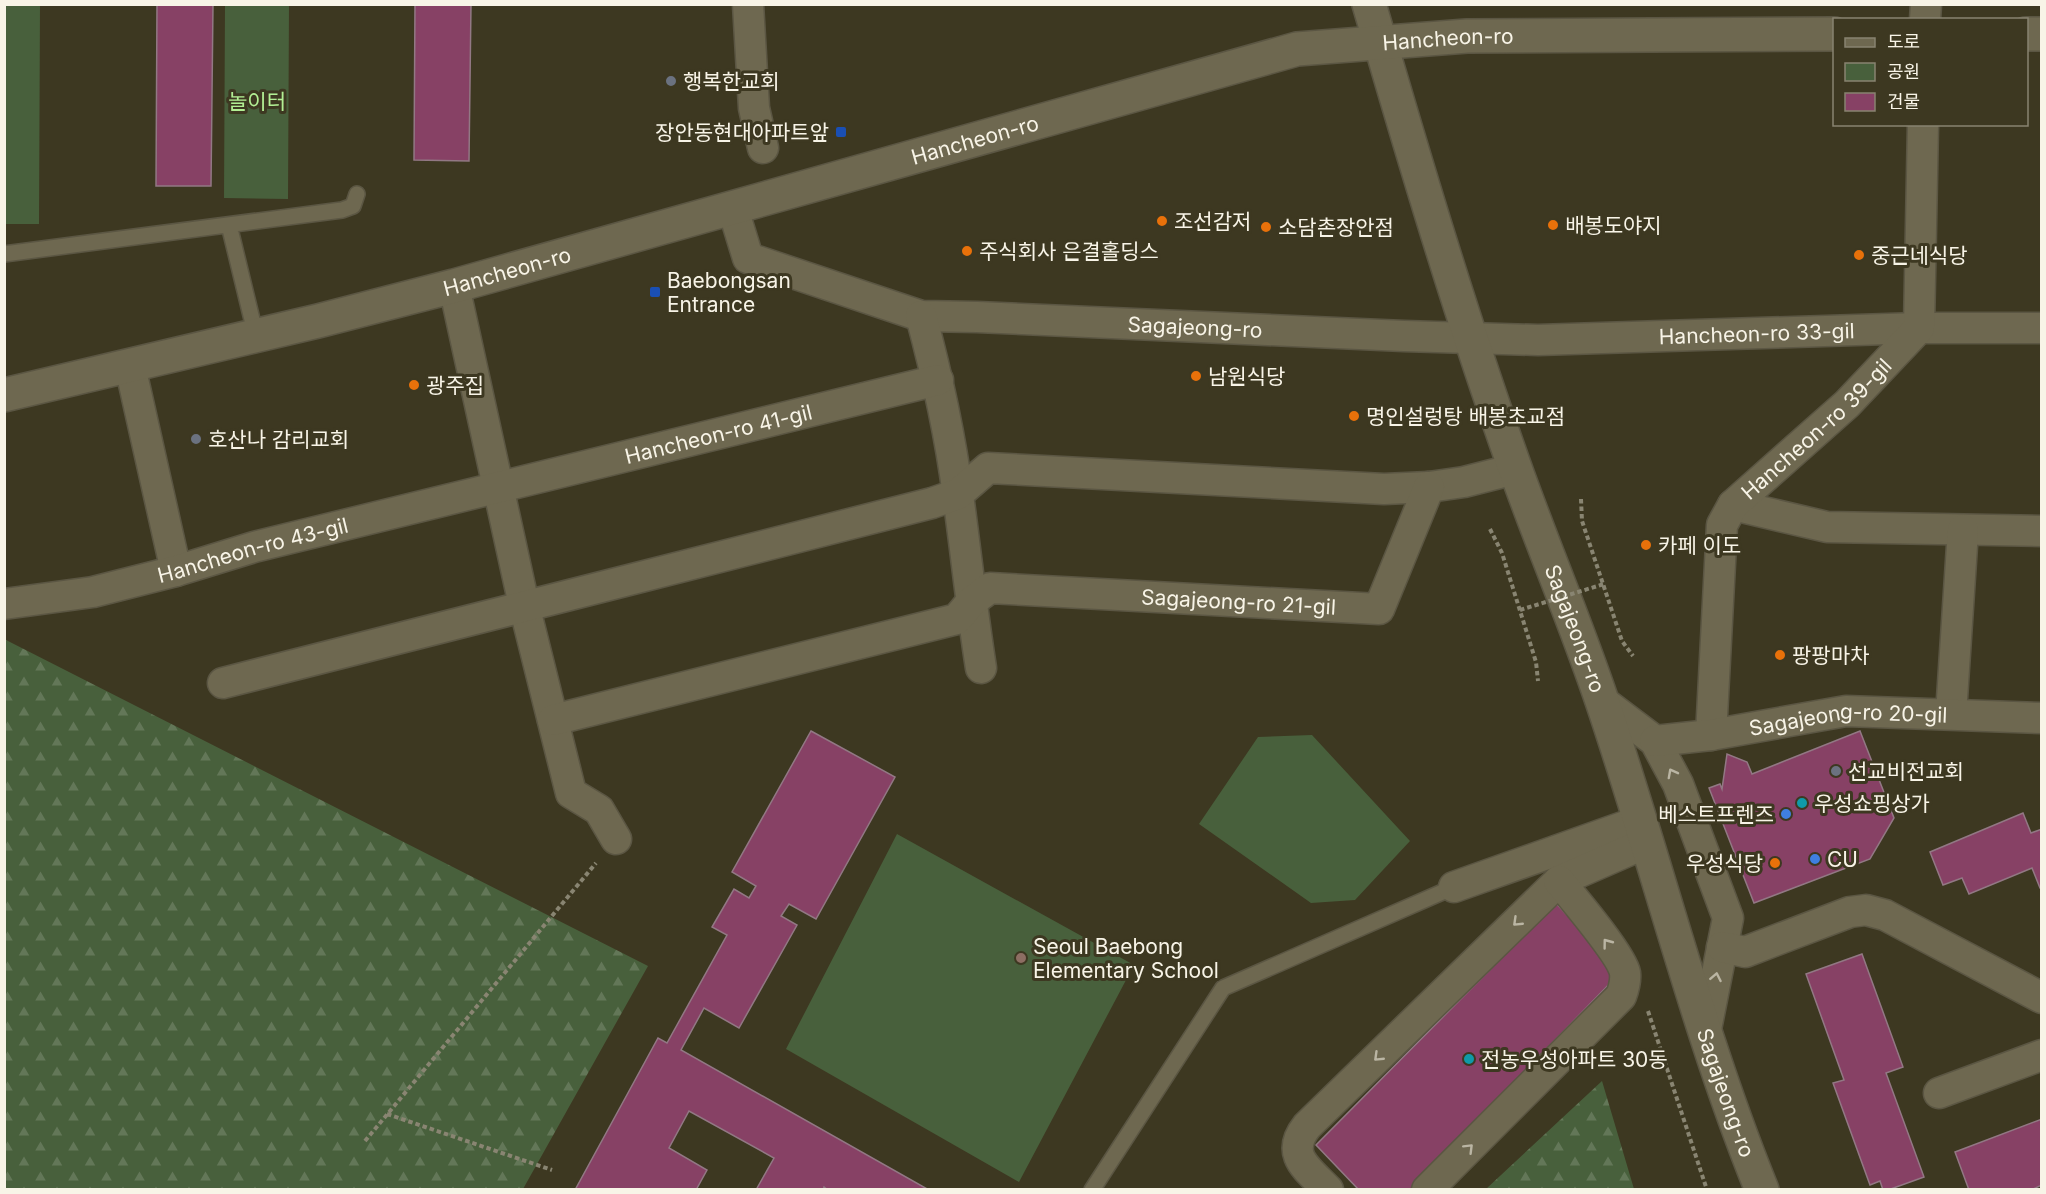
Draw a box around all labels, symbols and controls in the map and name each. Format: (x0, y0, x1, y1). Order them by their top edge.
legend (1833, 18, 2028, 126)
street label: Hancheon-ro (1381, 23, 1514, 55)
text: 도로 (1887, 31, 1920, 52)
text: 공원 (1887, 61, 1920, 82)
place label: 행복한교회 (683, 69, 780, 94)
marker: 행복한교회 (664, 74, 678, 88)
park label: 놀이터 (228, 89, 286, 114)
text: 건물 (1887, 91, 1920, 112)
street label: Hancheon-ro (908, 110, 1041, 169)
place label: 장안동현대아파트앞 (655, 120, 829, 145)
marker: 장안동현대아파트앞 (834, 125, 848, 139)
place label: 조선감저 (1174, 209, 1251, 234)
place label: 배봉도야지 (1565, 213, 1662, 238)
marker: 조선감저 (1155, 214, 1169, 228)
place label: 소담촌장안점 (1278, 215, 1394, 240)
marker: 배봉도야지 (1546, 218, 1560, 232)
marker: 소담촌장안점 (1259, 220, 1273, 234)
place label: 주식회사 은결홀딩스 (979, 239, 1159, 264)
street label: Hancheon-ro (441, 241, 574, 301)
place label: 중근네식당 (1871, 243, 1968, 268)
marker: 주식회사 은결홀딩스 (960, 244, 974, 258)
marker: 중근네식당 (1852, 248, 1866, 262)
place label: Baebongsan Entrance (667, 268, 791, 317)
marker: Baebongsan Entrance (648, 285, 662, 299)
street label: Sagajeong-ro (1127, 311, 1263, 342)
street label: Hancheon-ro 33-gil (1658, 318, 1855, 349)
street label: Hancheon-ro 39-gil (1736, 353, 1896, 504)
place label: 남원식당 (1208, 364, 1285, 389)
marker: 남원식당 (1189, 369, 1203, 383)
place label: 광주집 (426, 373, 484, 398)
marker: 광주집 (407, 378, 421, 392)
street label: Hancheon-ro 41-gil (622, 399, 814, 469)
place label: 명인설렁탕 배봉초교점 (1366, 404, 1565, 429)
marker: 명인설렁탕 배봉초교점 (1347, 409, 1361, 423)
place label: 호산나 감리교회 (208, 427, 349, 452)
marker: 호산나 감리교회 (189, 432, 203, 446)
street label: Hancheon-ro 43-gil (155, 512, 350, 588)
place label: 카페 이도 (1658, 533, 1741, 558)
marker: 카페 이도 (1639, 538, 1653, 552)
street label: Sagajeong-ro (1540, 561, 1611, 696)
street label: Sagajeong-ro 21-gil (1141, 584, 1337, 619)
place label: 팡팡마차 (1792, 643, 1869, 668)
marker: 팡팡마차 (1773, 648, 1787, 662)
street label: Sagajeong-ro 20-gil (1747, 698, 1948, 741)
place label: 선교비전교회 (1848, 759, 1964, 784)
marker: 선교비전교회 (1829, 764, 1843, 778)
one-way arrow (1668, 768, 1679, 779)
place label: 우성쇼핑상가 (1814, 791, 1930, 816)
marker: 우성쇼핑상가 (1795, 796, 1809, 810)
place label: 베스트프렌즈 (1658, 802, 1774, 827)
marker: 베스트프렌즈 (1779, 807, 1793, 821)
place label: CU (1827, 847, 1858, 872)
place label: 우성식당 (1686, 851, 1763, 876)
marker: CU (1808, 852, 1822, 866)
marker: 우성식당 (1768, 856, 1782, 870)
one-way arrow (1514, 914, 1525, 925)
place label: Seoul Baebong Elementary School (1033, 934, 1219, 983)
one-way arrow (1603, 939, 1614, 950)
marker: Seoul Baebong Elementary School (1014, 951, 1028, 965)
one-way arrow (1709, 972, 1722, 982)
street label: Sagajeong-ro (1692, 1025, 1760, 1161)
place label: 전농우성아파트 30동 (1481, 1047, 1668, 1072)
one-way arrow (1374, 1050, 1385, 1061)
marker: 전농우성아파트 30동 (1462, 1052, 1476, 1066)
one-way arrow (1461, 1145, 1472, 1156)

